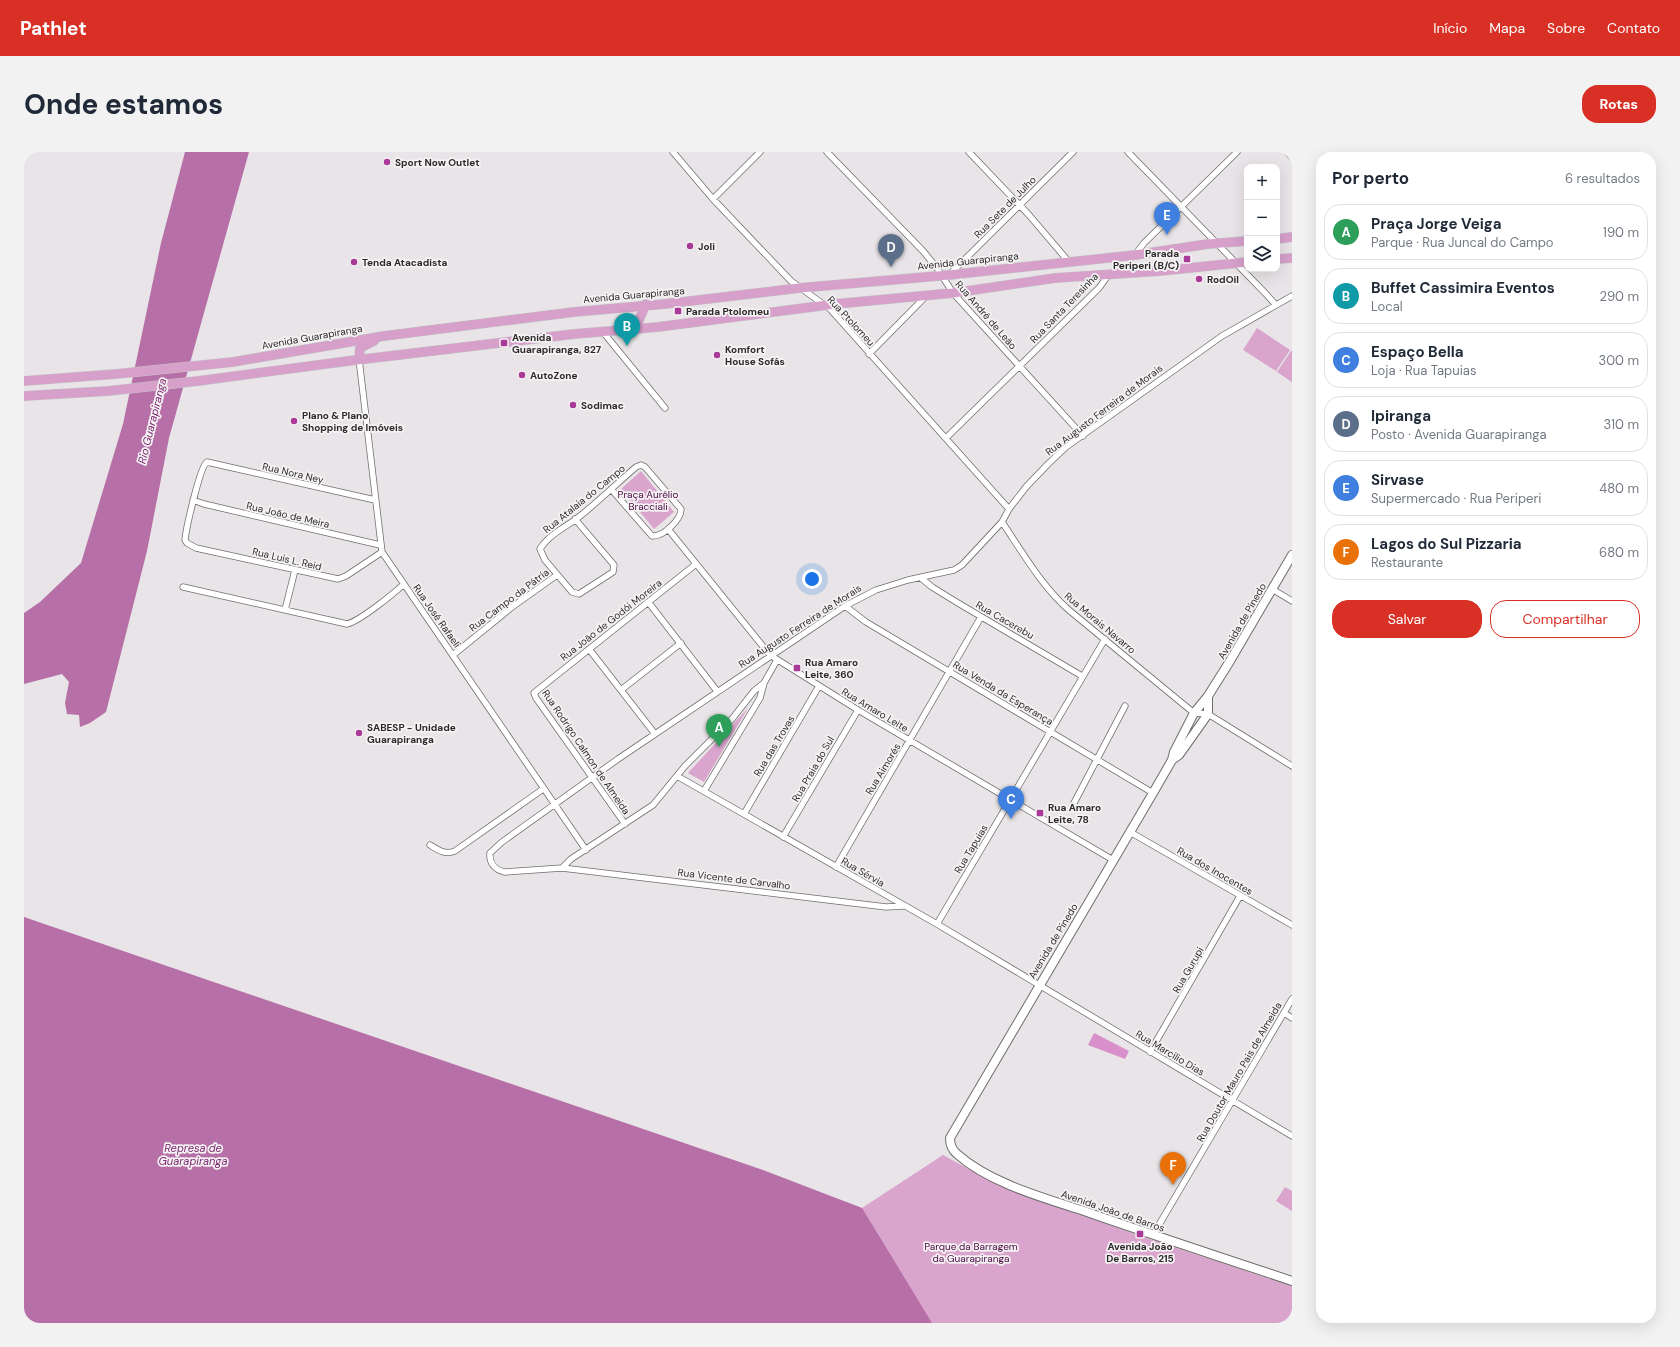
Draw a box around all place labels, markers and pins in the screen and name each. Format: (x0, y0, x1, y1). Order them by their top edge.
place label: Sport Now Outlet (395, 156, 480, 169)
marker: Sport Now Outlet (382, 157, 392, 167)
pin: E (1154, 202, 1180, 235)
pin: D (878, 234, 904, 267)
place label: Joli (698, 240, 715, 253)
marker: Joli (685, 241, 695, 251)
place label: Parada Periperi (B/C) (1113, 247, 1179, 272)
marker: Parada Periperi (B/C) (1182, 254, 1192, 264)
place label: Tenda Atacadista (362, 256, 448, 269)
marker: Tenda Atacadista (349, 257, 359, 267)
place label: RodOil (1207, 273, 1239, 286)
marker: RodOil (1194, 274, 1204, 284)
place label: Parada Ptolomeu (686, 305, 769, 318)
marker: Parada Ptolomeu (673, 306, 683, 316)
pin: B (614, 313, 640, 346)
place label: Avenida Guarapiranga, 827 (512, 331, 602, 356)
marker: Avenida Guarapiranga, 827 (499, 338, 509, 348)
place label: Komfort House Sofás (725, 343, 785, 368)
marker: Komfort House Sofás (712, 350, 722, 360)
place label: AutoZone (530, 369, 578, 382)
marker: AutoZone (517, 370, 527, 380)
place label: Sodimac (581, 399, 624, 412)
marker: Sodimac (568, 400, 578, 410)
place label: Plano & Plano Shopping de Imóveis (302, 409, 403, 434)
marker: Plano & Plano Shopping de Imóveis (289, 416, 299, 426)
place label: Rua Amaro Leite, 360 (805, 656, 858, 681)
marker: Rua Amaro Leite, 360 (792, 663, 802, 673)
pin: A (706, 714, 732, 747)
place label: SABESP - Unidade Guarapiranga (367, 721, 456, 746)
marker: SABESP - Unidade Guarapiranga (354, 728, 364, 738)
pin: C (998, 786, 1024, 819)
place label: Rua Amaro Leite, 78 (1048, 801, 1101, 826)
marker: Rua Amaro Leite, 78 (1035, 808, 1045, 818)
pin: F (1160, 1152, 1186, 1185)
marker: Avenida João De Barros, 215 (1135, 1229, 1145, 1239)
place label: Avenida João De Barros, 215 (1106, 1240, 1174, 1265)

